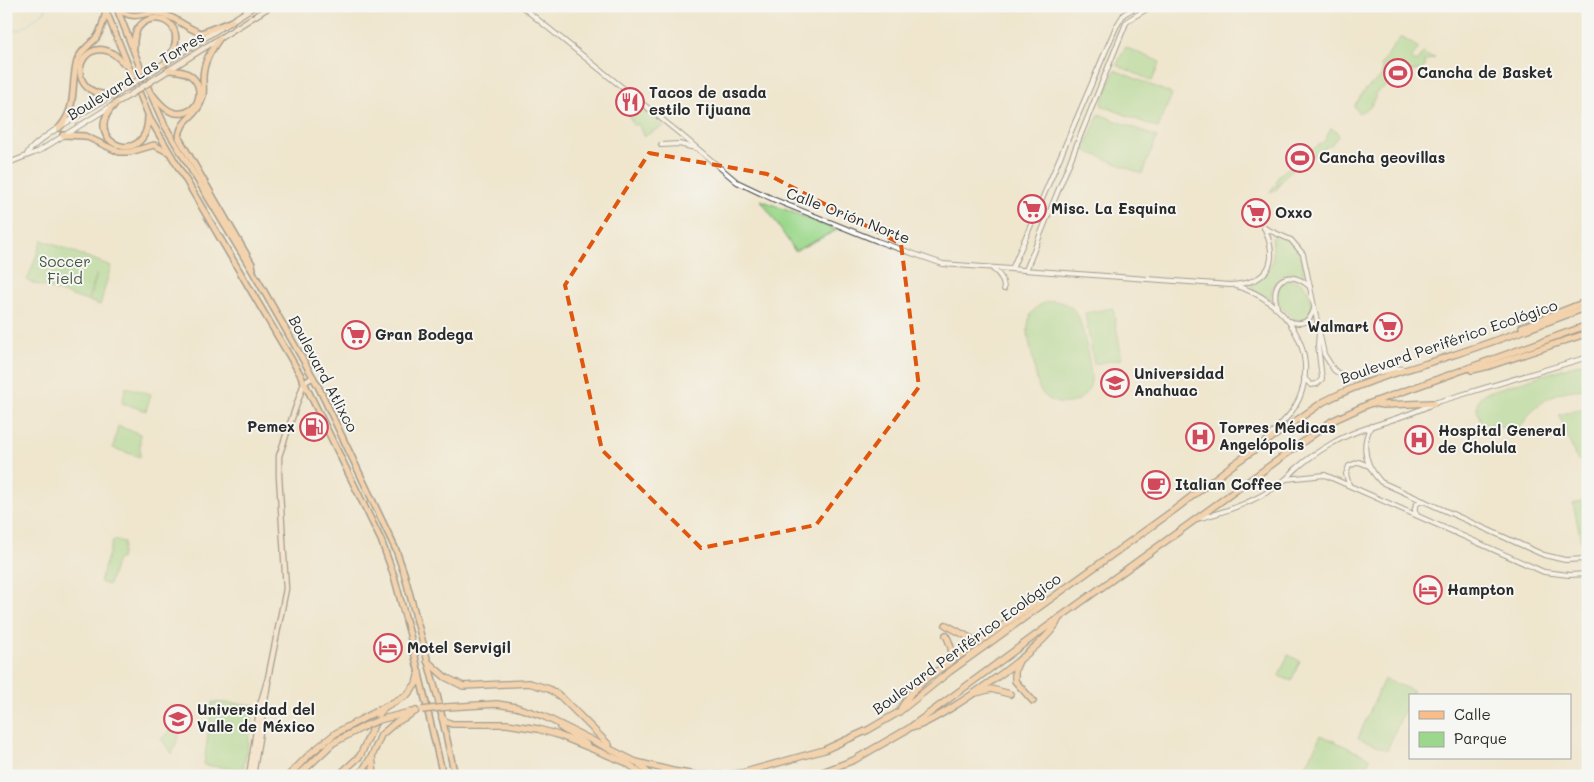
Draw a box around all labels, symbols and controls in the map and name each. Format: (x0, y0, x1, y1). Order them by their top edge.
street label: Boulevard Las Torres (63, 26, 208, 124)
sports icon: Cancha de Basket (1383, 58, 1413, 88)
place label: Cancha de Basket (1417, 62, 1553, 82)
place label: Tacos de asada estilo Tijuana (649, 82, 767, 119)
restaurant icon: Tacos de asada estilo Tijuana (615, 87, 645, 117)
sports icon: Cancha geovillas (1285, 143, 1315, 173)
place label: Cancha geovillas (1319, 147, 1445, 167)
street label: Calle Orión Norte (784, 182, 913, 248)
supermarket icon: Misc. La Esquina (1017, 194, 1047, 224)
place label: Misc. La Esquina (1051, 198, 1176, 218)
supermarket icon: Oxxo (1241, 198, 1271, 228)
place label: Oxxo (1275, 202, 1312, 222)
park label: Soccer Field (39, 251, 91, 288)
street label: Boulevard Periférico Ecológico (1337, 294, 1560, 388)
street label: Boulevard Atlixco (285, 312, 363, 435)
supermarket icon: Walmart (1373, 312, 1403, 342)
place label: Walmart (1307, 316, 1369, 336)
supermarket icon: Gran Bodega (341, 320, 371, 350)
place label: Gran Bodega (375, 324, 473, 344)
place label: Universidad Anahuac (1134, 363, 1224, 400)
school or university icon: Universidad Anahuac (1100, 368, 1130, 398)
fuel station icon: Pemex (299, 412, 329, 442)
place label: Pemex (247, 416, 295, 436)
place label: Torres Médicas Angelópolis (1219, 417, 1336, 454)
place label: Hospital General de Cholula (1438, 420, 1566, 457)
hospital icon: Torres Médicas Angelópolis (1185, 422, 1215, 452)
hospital icon: Hospital General de Cholula (1404, 425, 1434, 455)
cafe icon: Italian Coffee (1141, 470, 1171, 500)
place label: Italian Coffee (1175, 474, 1282, 494)
street label: Boulevard Periférico Ecológico (868, 568, 1065, 718)
hotel icon: Hampton (1413, 575, 1443, 605)
place label: Hampton (1447, 579, 1514, 599)
hotel icon: Motel Servigil (373, 633, 403, 663)
place label: Motel Servigil (407, 637, 511, 657)
legend (1409, 694, 1572, 760)
place label: Universidad del Valle de México (197, 699, 315, 736)
school or university icon: Universidad del Valle de México (163, 704, 193, 734)
text: Calle (1454, 704, 1491, 724)
text: Parque (1454, 728, 1507, 748)

